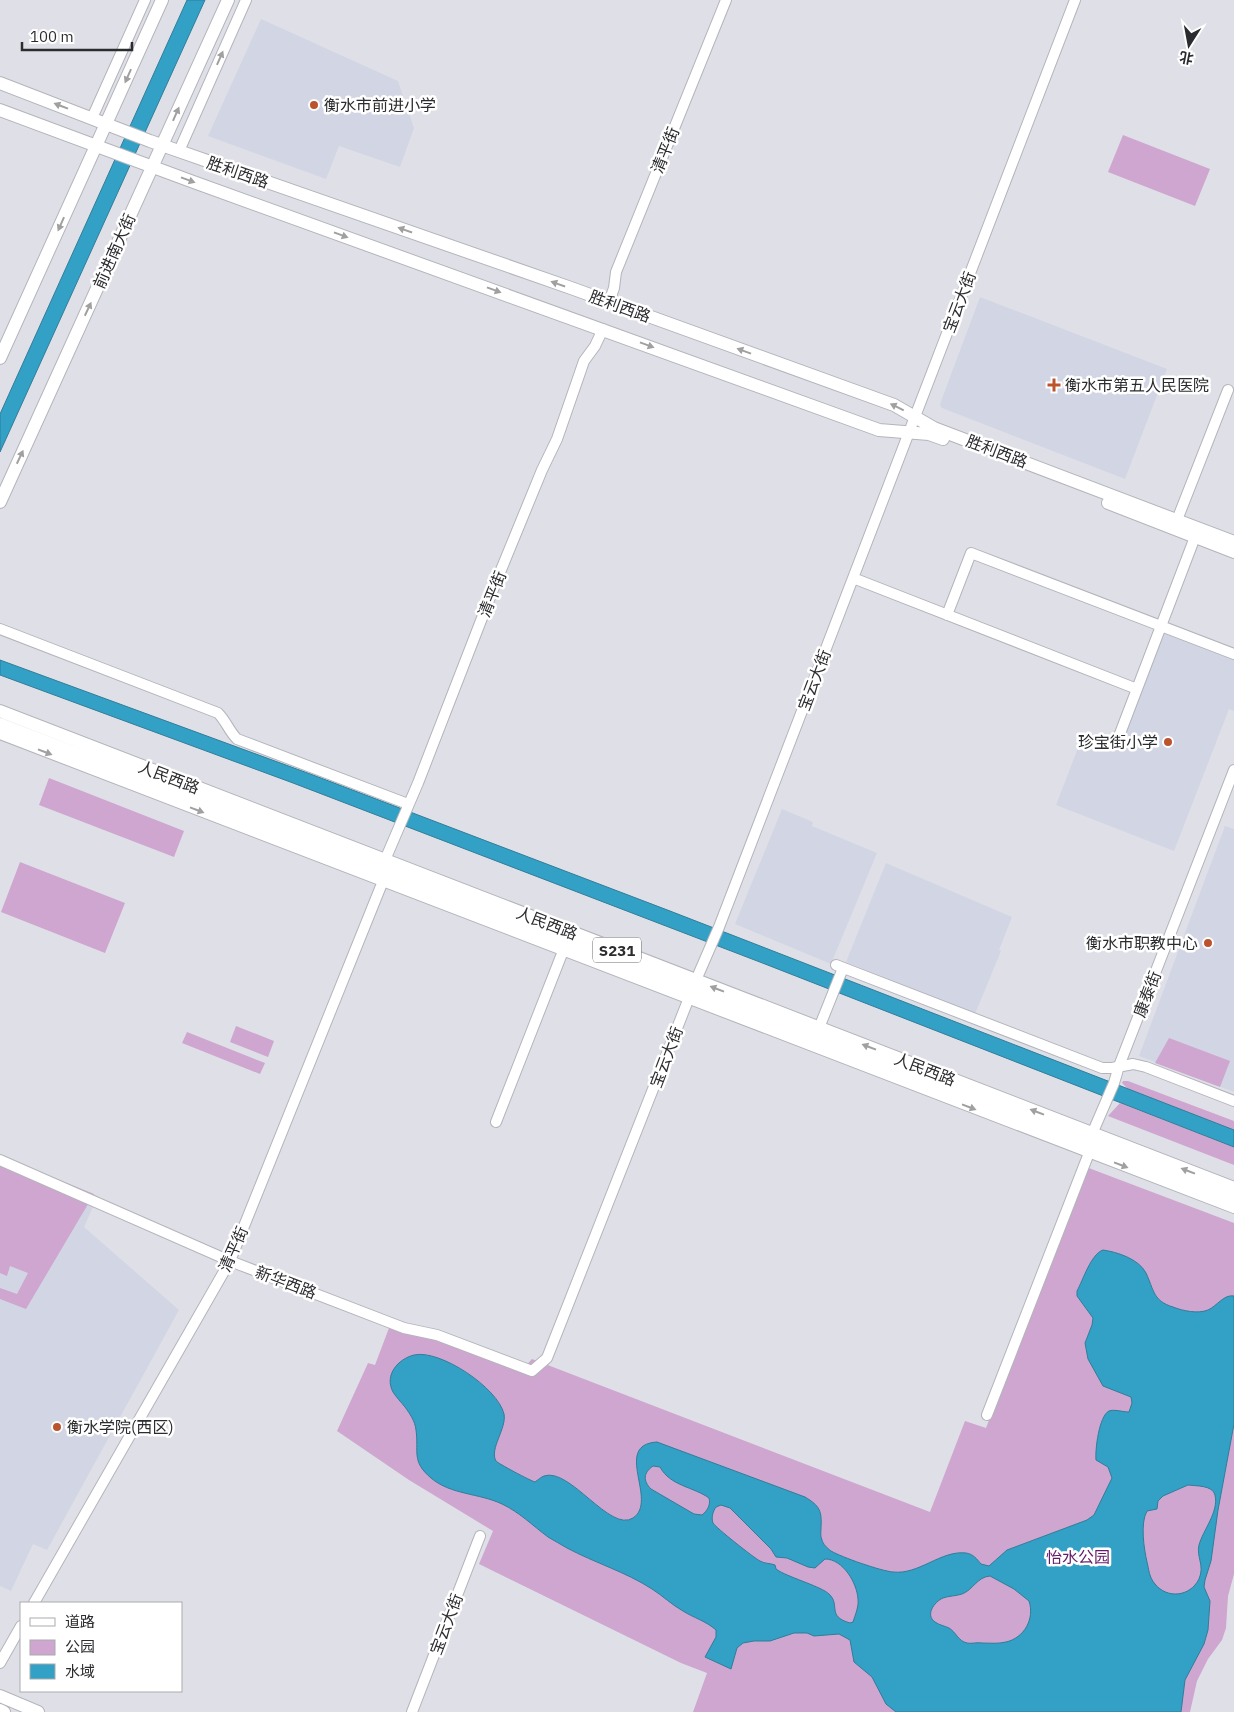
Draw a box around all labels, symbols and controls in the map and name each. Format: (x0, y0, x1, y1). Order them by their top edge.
scale bar (22, 20, 132, 52)
north arrow (1164, 20, 1214, 70)
text: 100 m (30, 27, 74, 46)
text: 北 (1178, 48, 1195, 68)
one-way arrow (217, 51, 225, 65)
one-way arrow (123, 69, 131, 83)
place label: 衡水市前进小学 (324, 95, 436, 115)
marker: 衡水市前进小学 (308, 99, 320, 111)
one-way arrow (53, 102, 68, 109)
one-way arrow (173, 107, 181, 121)
street label: 清平街 (647, 124, 683, 176)
street label: 胜利西路 (204, 152, 272, 192)
one-way arrow (181, 176, 196, 184)
street label: 前进南大街 (89, 210, 139, 292)
one-way arrow (56, 217, 64, 231)
one-way arrow (397, 226, 412, 234)
one-way arrow (334, 231, 349, 239)
street label: 宝云大街 (938, 269, 980, 335)
one-way arrow (551, 280, 566, 287)
one-way arrow (487, 286, 502, 294)
street label: 胜利西路 (587, 286, 653, 326)
one-way arrow (84, 302, 92, 316)
one-way arrow (639, 342, 654, 349)
one-way arrow (736, 347, 751, 355)
place label: 衡水市第五人民医院 (1065, 375, 1209, 395)
marker: 衡水市第五人民医院 (1047, 378, 1061, 392)
one-way arrow (889, 403, 904, 411)
street label: 胜利西路 (964, 430, 1030, 472)
one-way arrow (17, 450, 25, 464)
street label: 清平街 (474, 568, 510, 620)
street label: 宝云大街 (793, 647, 835, 713)
place label: 珍宝街小学 (1078, 732, 1158, 752)
marker: 珍宝街小学 (1162, 736, 1174, 748)
one-way arrow (38, 748, 53, 756)
street label: 人民西路 (136, 756, 202, 798)
one-way arrow (190, 807, 204, 815)
street label: 人民西路 (514, 902, 580, 944)
place label: 衡水市职教中心 (1086, 933, 1198, 953)
marker: 衡水市职教中心 (1202, 937, 1214, 949)
road number: S231 (593, 938, 641, 962)
street label: 康泰街 (1129, 968, 1165, 1020)
one-way arrow (710, 984, 725, 992)
street label: 宝云大街 (645, 1024, 687, 1090)
one-way arrow (861, 1043, 876, 1051)
street label: 人民西路 (892, 1048, 958, 1090)
one-way arrow (962, 1104, 977, 1111)
one-way arrow (1029, 1108, 1044, 1116)
one-way arrow (1114, 1161, 1129, 1169)
one-way arrow (1181, 1167, 1196, 1174)
street label: 清平街 (214, 1223, 252, 1275)
street label: 新华西路 (253, 1261, 319, 1303)
place label: 衡水学院(西区) (67, 1417, 174, 1437)
marker: 衡水学院(西区) (51, 1421, 63, 1433)
park label: 怡水公园 (1046, 1547, 1110, 1567)
street label: 宝云大街 (425, 1591, 467, 1657)
legend (20, 1602, 182, 1692)
text: 道路 (65, 1612, 95, 1631)
text: 公园 (65, 1637, 95, 1656)
text: 水域 (65, 1662, 95, 1681)

